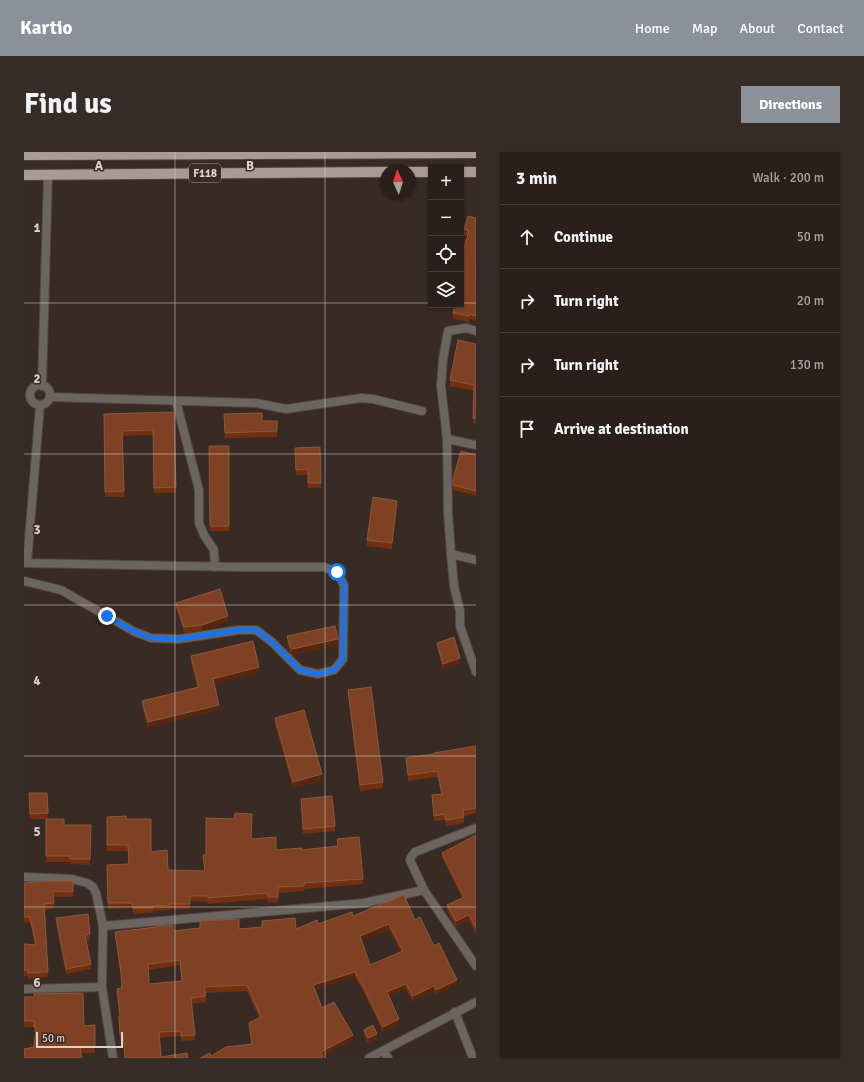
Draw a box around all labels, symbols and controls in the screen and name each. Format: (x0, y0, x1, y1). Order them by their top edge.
text: Kartio (20, 16, 73, 40)
text: Home (635, 20, 670, 37)
text: Map (692, 20, 717, 37)
text: About (739, 20, 775, 37)
text: Contact (797, 20, 844, 37)
button: Directions (741, 86, 840, 123)
text: Find us (24, 87, 112, 121)
text: A (95, 158, 104, 174)
text: B (246, 158, 254, 174)
road number: F118 (189, 164, 221, 182)
north arrow (380, 164, 416, 200)
map controls (428, 164, 464, 308)
button: + (428, 164, 464, 200)
text: 3 min (516, 168, 557, 189)
text: Walk · 200 m (753, 170, 824, 186)
button: − (428, 200, 464, 236)
text: 1 (33, 220, 41, 236)
icon: ahead (516, 226, 538, 248)
text: Continue (554, 228, 613, 246)
text: 50 m (797, 229, 824, 245)
button: locate (428, 236, 464, 272)
button: layers (428, 272, 464, 308)
icon: right (516, 290, 538, 312)
text: Turn right (554, 292, 619, 310)
text: 20 m (797, 293, 824, 309)
icon: right (516, 354, 538, 376)
text: Turn right (554, 356, 619, 374)
text: 130 m (790, 357, 824, 373)
text: 2 (33, 371, 41, 387)
icon: arrive (516, 418, 538, 440)
text: Arrive at destination (554, 420, 689, 438)
text: 3 (33, 522, 41, 538)
route start (328, 563, 346, 581)
route end (98, 607, 116, 625)
text: 4 (33, 673, 41, 689)
text: 5 (33, 824, 41, 840)
text: 6 (33, 975, 41, 991)
scale bar (36, 1030, 123, 1049)
text: 50 m (42, 1032, 65, 1045)

